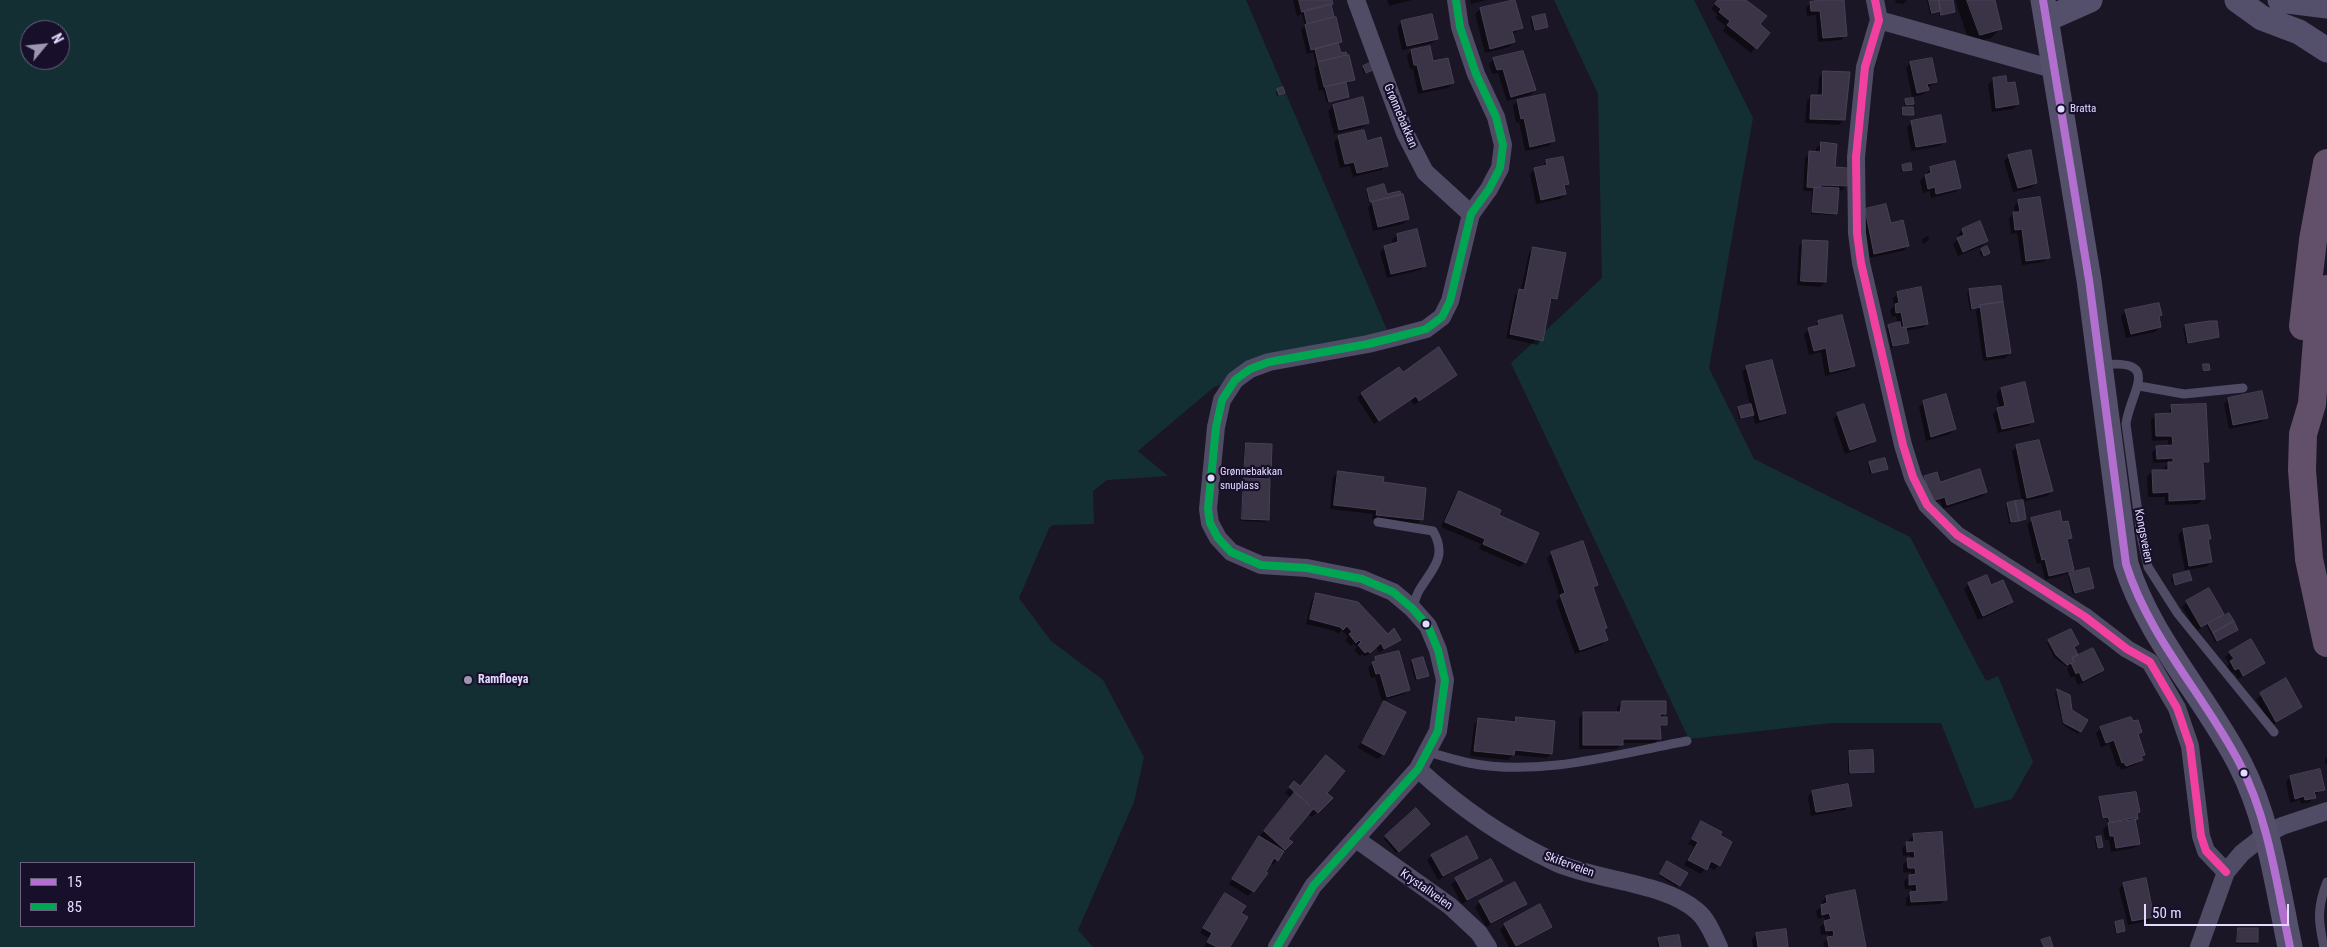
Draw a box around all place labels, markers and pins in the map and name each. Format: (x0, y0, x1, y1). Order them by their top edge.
place label: Bratta (2070, 102, 2096, 116)
marker: Bratta (2056, 104, 2066, 114)
place label: Grønnebakkan snuplass (1220, 465, 1282, 491)
marker: Grønnebakkan snuplass (1206, 473, 1216, 483)
unlabelled marker (1421, 619, 1431, 629)
place label: Ramfloeya (478, 673, 528, 687)
marker: Ramfloeya (462, 674, 474, 686)
unlabelled marker (2239, 768, 2249, 778)

